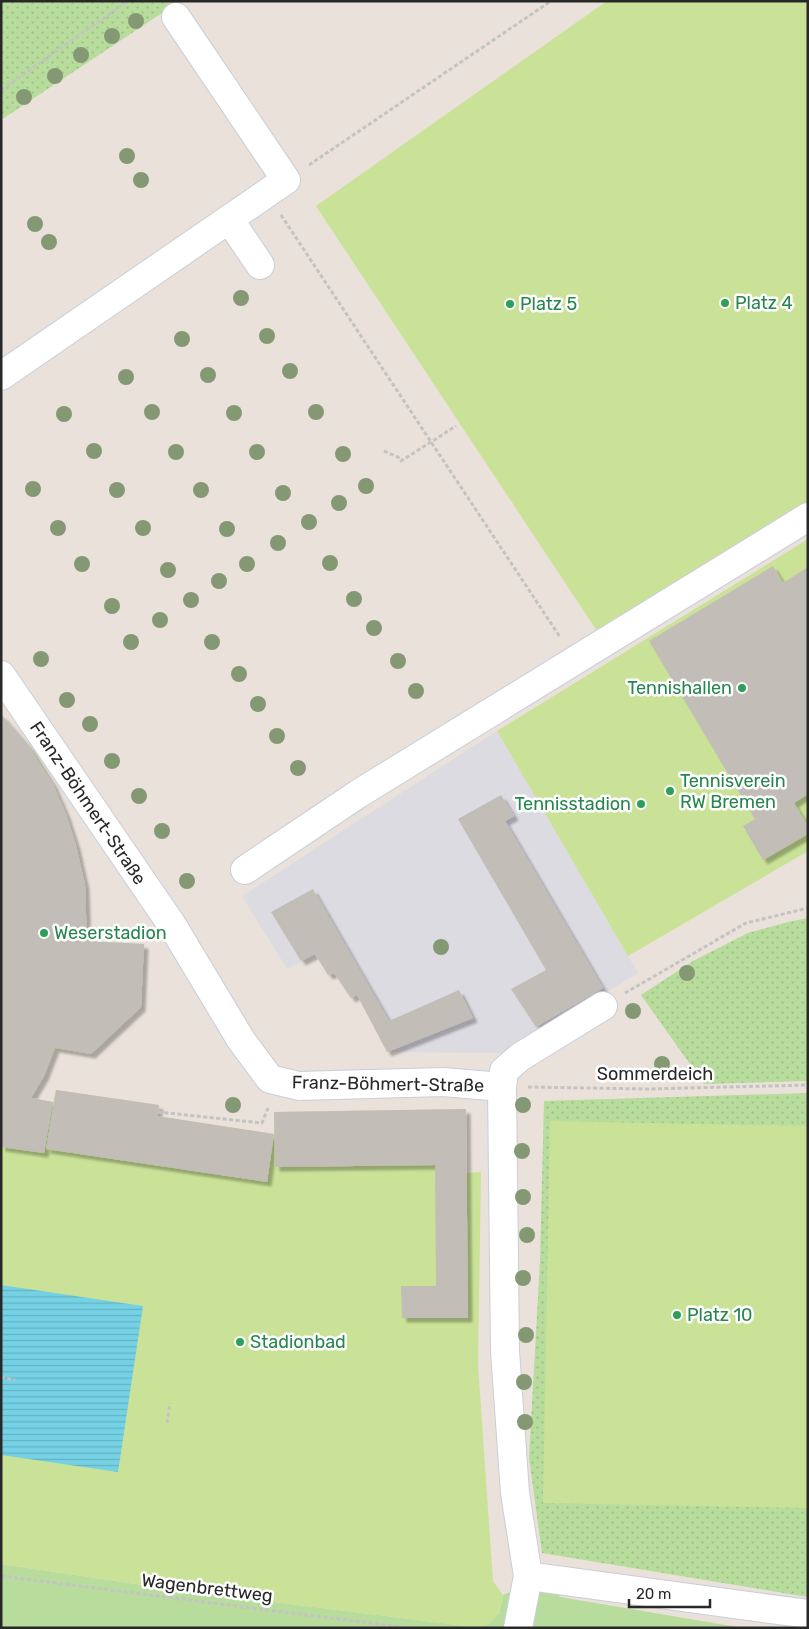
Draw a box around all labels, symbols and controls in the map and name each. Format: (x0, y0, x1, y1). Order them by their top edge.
place label: Platz 4 (735, 292, 793, 314)
place label: Platz 5 (520, 293, 577, 315)
marker: Platz 4 (719, 297, 731, 309)
marker: Platz 5 (504, 298, 516, 310)
place label: Tennishallen (627, 677, 732, 699)
marker: Tennishallen (736, 682, 748, 694)
street label: Franz-Böhmert-Straße (25, 717, 151, 889)
place label: Tennisverein RW Bremen (680, 770, 786, 813)
marker: Tennisverein RW Bremen (664, 785, 676, 797)
place label: Tennisstadion (514, 793, 631, 815)
marker: Tennisstadion (635, 798, 647, 810)
place label: Weserstadion (54, 922, 167, 944)
marker: Weserstadion (38, 927, 50, 939)
street label: Sommerdeich (597, 1063, 713, 1085)
street label: Franz-Böhmert-Straße (292, 1071, 484, 1097)
place label: Platz 10 (687, 1304, 753, 1326)
marker: Platz 10 (671, 1309, 683, 1321)
place label: Stadionbad (250, 1331, 346, 1353)
marker: Stadionbad (234, 1336, 246, 1348)
street label: Wagenbrettweg (140, 1569, 274, 1607)
scale bar (629, 1576, 710, 1608)
text: 20 m (636, 1585, 671, 1603)

